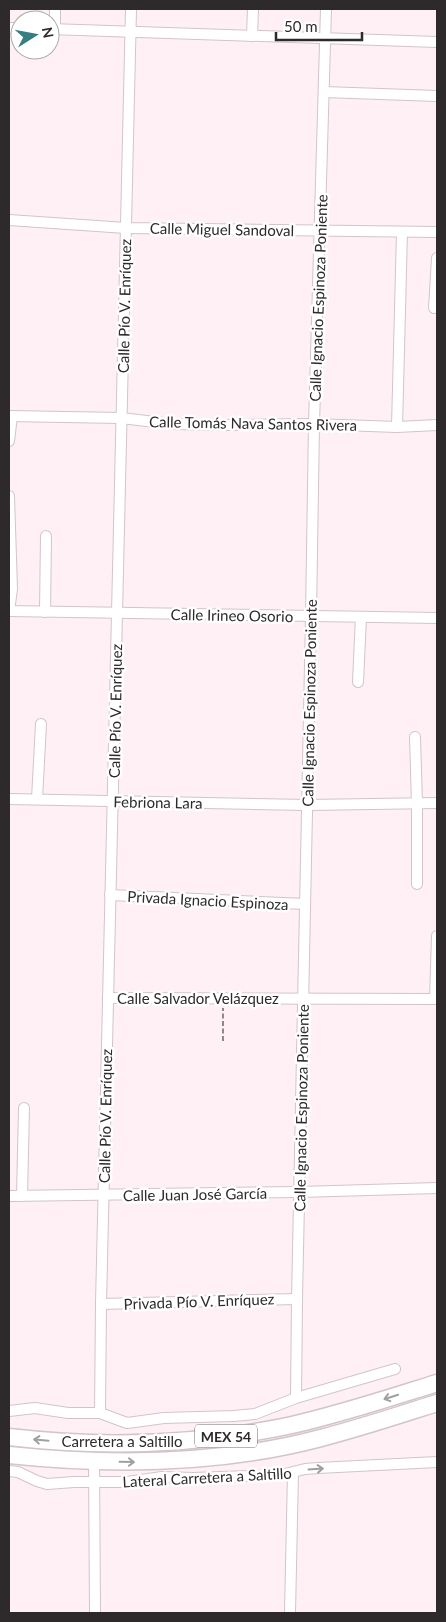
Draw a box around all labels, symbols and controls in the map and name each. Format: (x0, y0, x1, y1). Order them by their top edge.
north arrow (10, 10, 60, 60)
scale bar (276, 10, 362, 42)
text: 50 m (284, 17, 318, 35)
text: N (39, 26, 58, 39)
street label: Calle Ignacio Espinoza Poniente (305, 194, 331, 402)
street label: Calle Miguel Sandoval (150, 219, 294, 239)
street label: Calle Pío V. Enríquez (114, 238, 134, 373)
street label: Calle Tomás Nava Santos Rivera (149, 412, 357, 434)
street label: Calle Ignacio Espinoza Poniente (298, 599, 320, 807)
street label: Calle Irineo Osorio (171, 605, 293, 625)
street label: Calle Pío V. Enríquez (105, 643, 125, 778)
street label: Febriona Lara (113, 792, 203, 812)
street label: Privada Ignacio Espinoza (127, 887, 289, 913)
street label: Calle Salvador Velázquez (117, 989, 279, 1007)
street label: Calle Ignacio Espinoza Poniente (290, 1004, 312, 1212)
street label: Calle Pío V. Enríquez (95, 1048, 115, 1183)
street label: Calle Juan José García (123, 1184, 267, 1204)
street label: Privada Pío V. Enríquez (123, 1289, 275, 1313)
one-way arrow (383, 1393, 399, 1403)
road number: MEX 54 (195, 1424, 257, 1448)
street label: Carretera a Saltillo (62, 1432, 183, 1450)
one-way arrow (33, 1435, 49, 1444)
one-way arrow (119, 1457, 135, 1466)
street label: Lateral Carretera a Saltillo (122, 1464, 292, 1490)
one-way arrow (308, 1464, 324, 1473)

